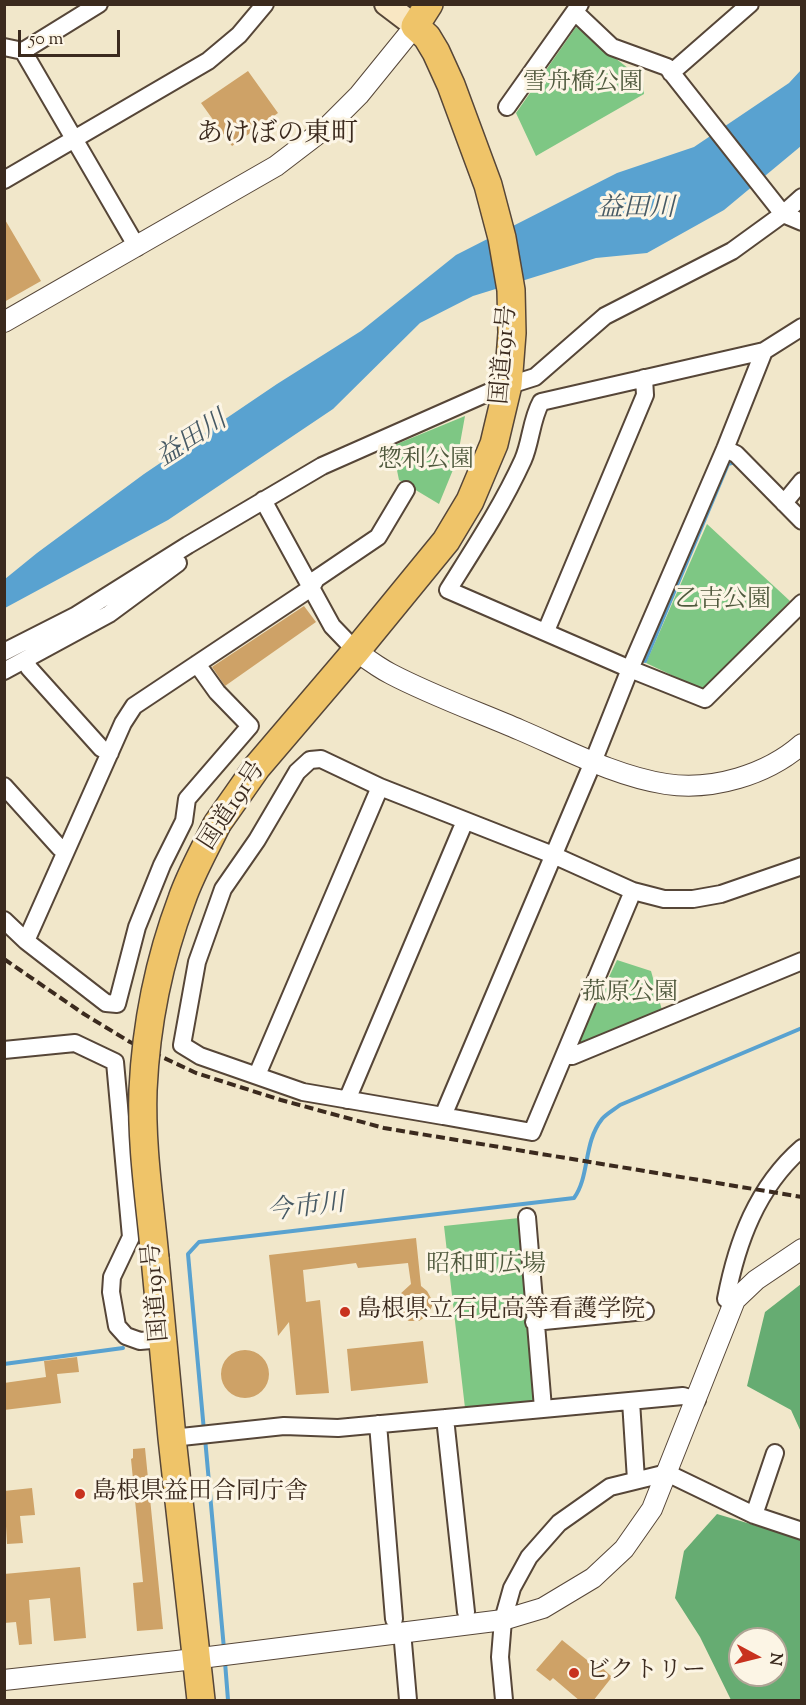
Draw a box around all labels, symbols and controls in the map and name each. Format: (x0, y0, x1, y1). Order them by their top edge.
scale bar (21, 18, 123, 56)
text: 50 m (29, 27, 63, 53)
park label: 雪舟橋公園 (523, 71, 643, 99)
district label: あけぼの東町 (196, 120, 358, 152)
water label: 益田川 (597, 195, 675, 227)
street label: 国道191号 (487, 304, 525, 406)
water label: 益田川 (152, 407, 234, 475)
park label: 惣利公園 (378, 448, 474, 476)
park label: 乙吉公園 (675, 588, 771, 616)
street label: 国道191号 (195, 757, 273, 857)
park label: 菰原公園 (582, 981, 678, 1009)
water label: 今市川 (265, 1190, 347, 1230)
street label: 国道191号 (139, 1241, 177, 1343)
park label: 昭和町広場 (426, 1253, 546, 1281)
place label: 島根県立石見高等看護学院 (357, 1298, 645, 1326)
marker: 島根県立石見高等看護学院 (338, 1305, 352, 1319)
place label: 島根県益田合同庁舎 (92, 1480, 308, 1508)
marker: 島根県益田合同庁舎 (73, 1487, 87, 1501)
north arrow (728, 1627, 788, 1687)
text: N (762, 1651, 787, 1667)
place label: ビクトリー (586, 1659, 706, 1687)
marker: ビクトリー (567, 1666, 581, 1680)

